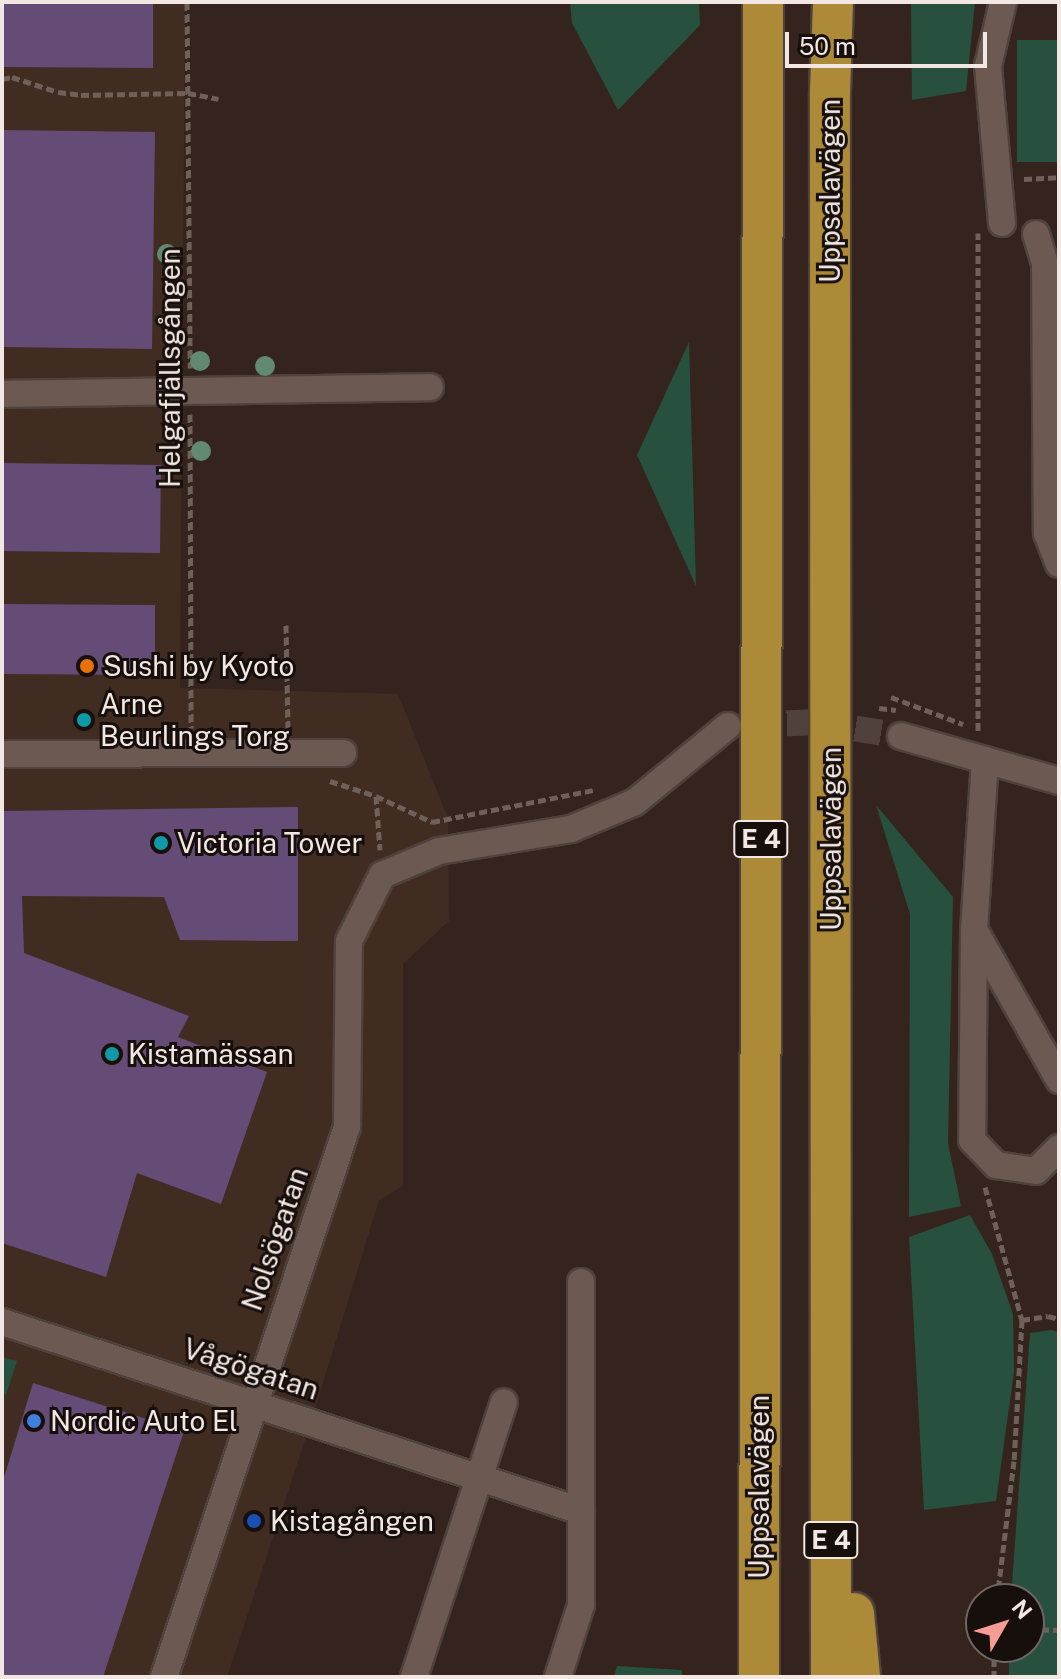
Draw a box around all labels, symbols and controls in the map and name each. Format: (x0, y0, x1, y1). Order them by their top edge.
scale bar (789, 16, 991, 66)
text: 50 m (799, 32, 856, 60)
street label: Uppsalavägen (813, 99, 847, 283)
street label: Helgafjällsgången (153, 248, 187, 488)
place label: Sushi by Kyoto (103, 649, 295, 683)
marker: Sushi by Kyoto (78, 657, 96, 675)
place label: Arne Beurlings Torg (100, 687, 290, 753)
marker: Arne Beurlings Torg (75, 711, 93, 729)
street label: Uppsalavägen (814, 747, 848, 931)
road number: E 4 (733, 817, 789, 861)
place label: Victoria Tower (177, 826, 363, 860)
marker: Victoria Tower (152, 834, 170, 852)
place label: Kistamässan (128, 1037, 294, 1071)
marker: Kistamässan (103, 1045, 121, 1063)
street label: Nolsögatan (235, 1163, 315, 1315)
street label: Vågögatan (179, 1331, 323, 1407)
street label: Uppsalavägen (742, 1395, 776, 1579)
place label: Nordic Auto El (50, 1404, 238, 1438)
marker: Nordic Auto El (25, 1412, 43, 1430)
place label: Kistagången (270, 1504, 434, 1538)
marker: Kistagången (245, 1512, 263, 1530)
road number: E 4 (803, 1518, 859, 1562)
north arrow (965, 1583, 1045, 1663)
text: N (1007, 1594, 1038, 1624)

